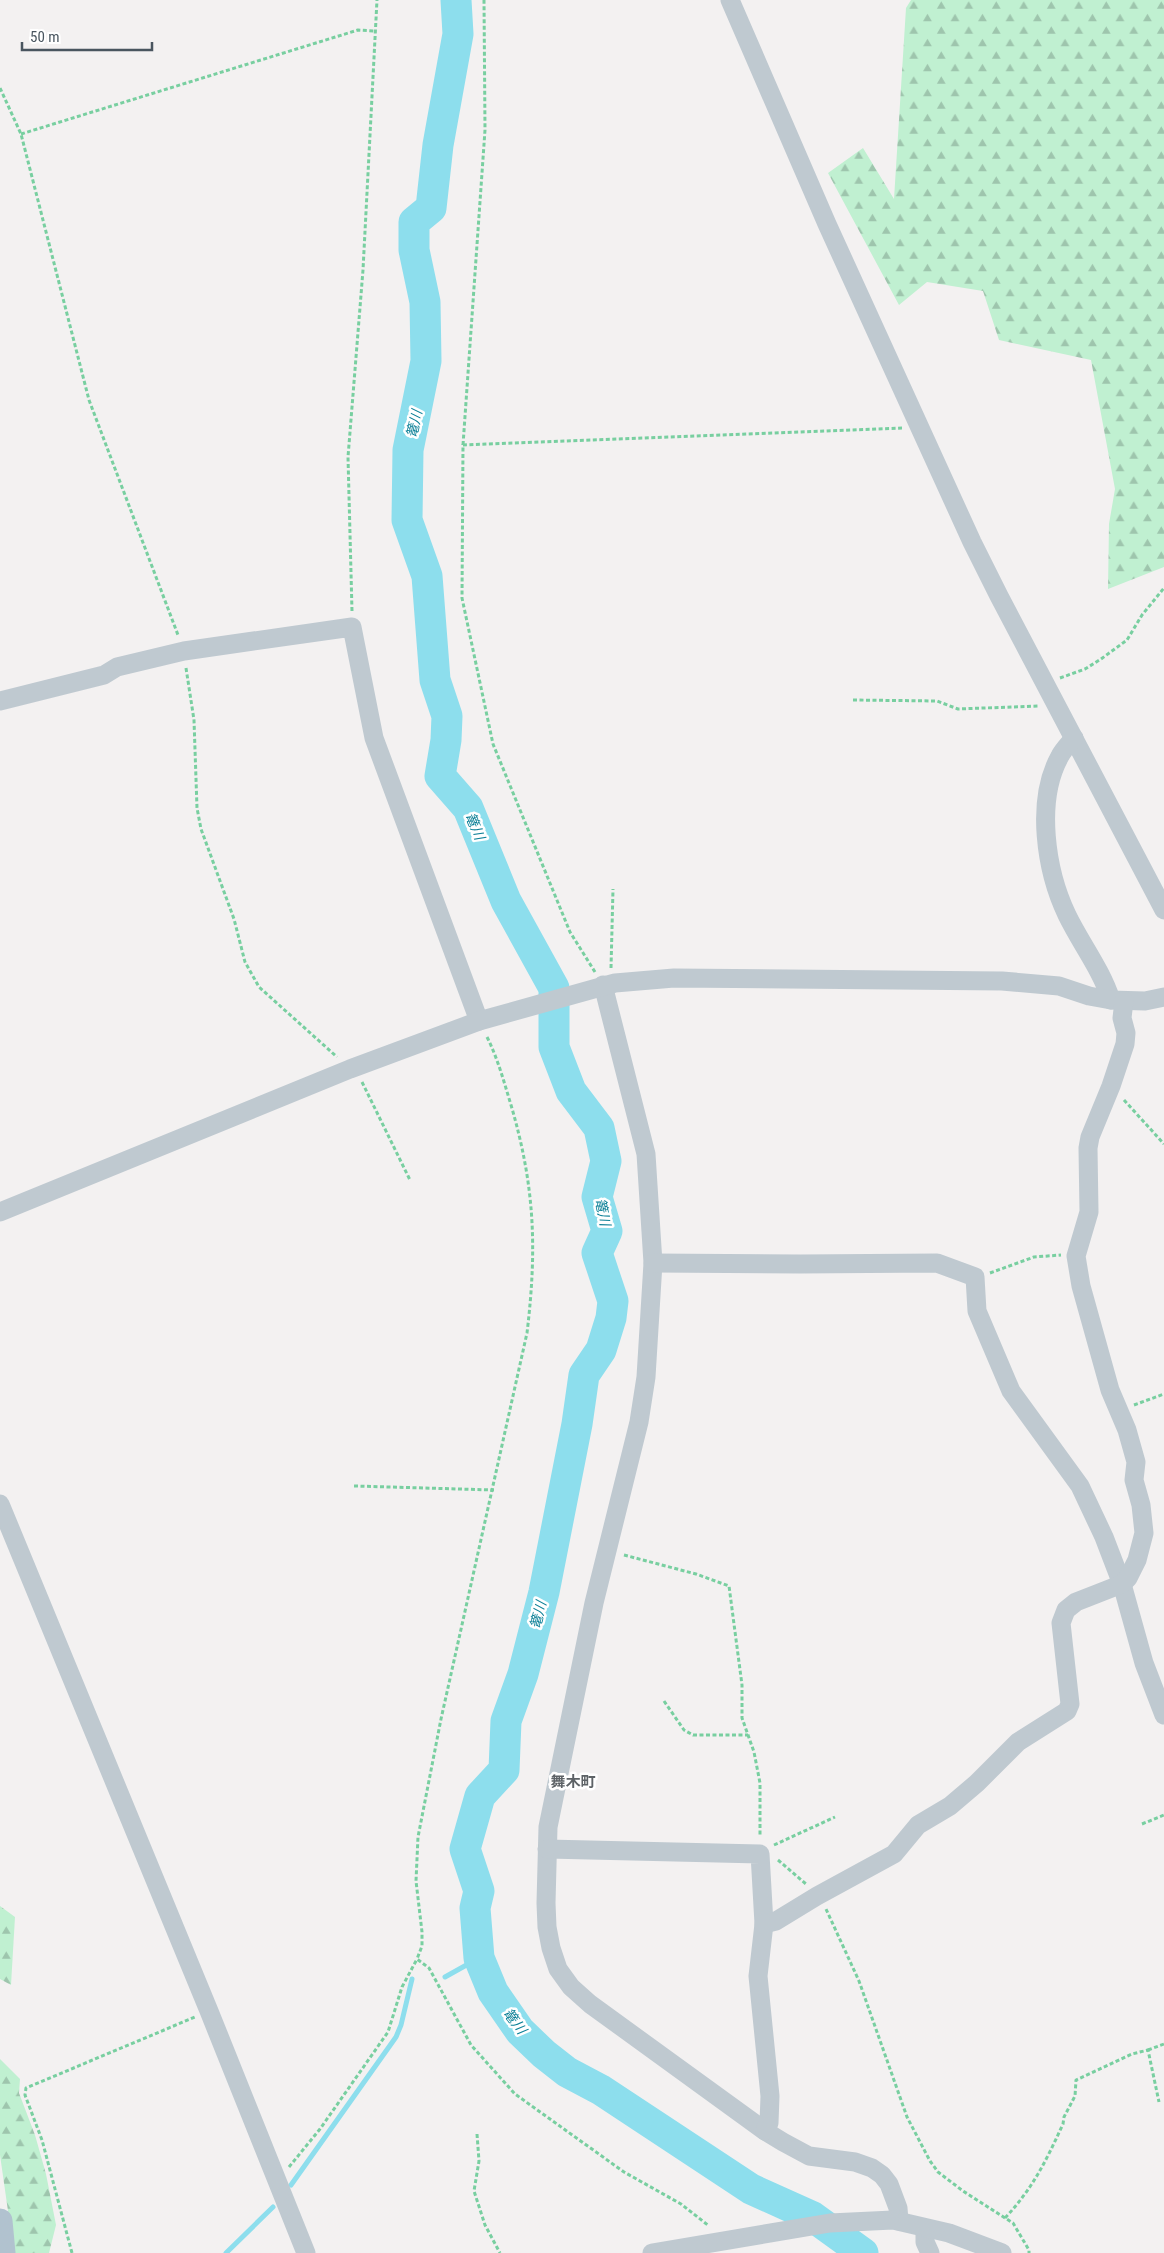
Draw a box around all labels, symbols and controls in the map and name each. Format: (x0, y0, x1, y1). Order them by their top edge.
scale bar (22, 20, 152, 52)
text: 50 m (30, 28, 60, 46)
water label: 篭川 (403, 407, 425, 439)
water label: 篭川 (462, 810, 489, 844)
water label: 篭川 (592, 1197, 614, 1229)
water label: 篭川 (527, 1598, 550, 1631)
district label: 舞木町 (550, 1773, 596, 1791)
water label: 篭川 (500, 2005, 531, 2039)

